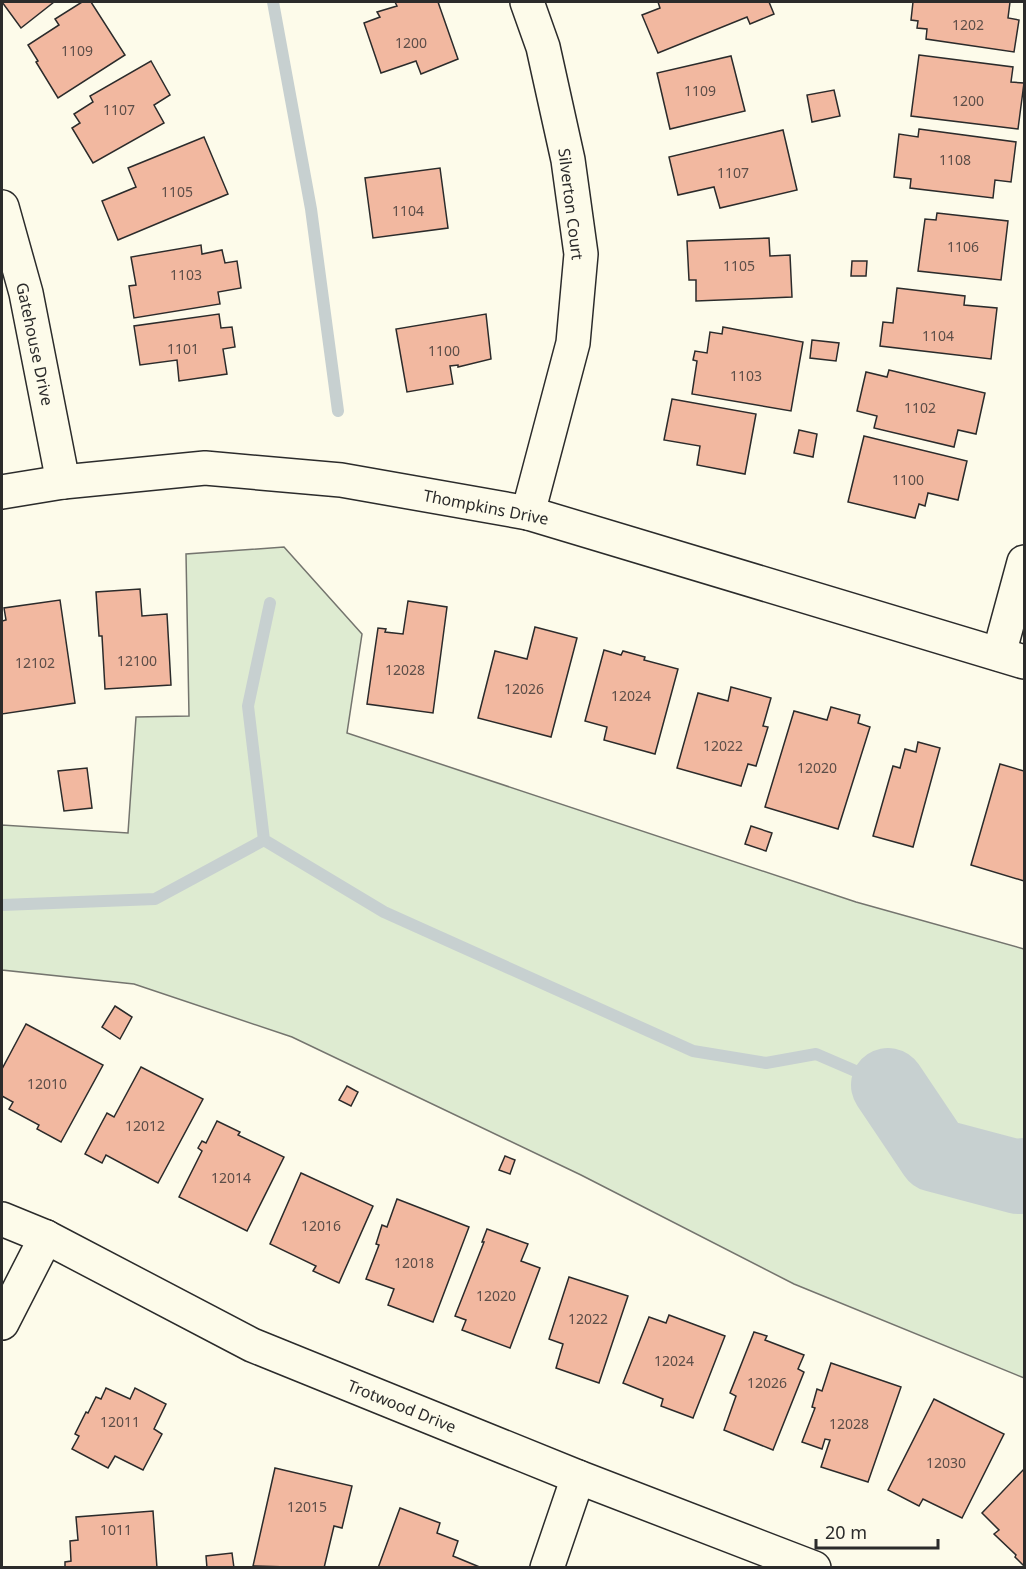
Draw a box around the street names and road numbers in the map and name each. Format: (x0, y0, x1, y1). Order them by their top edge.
street label: Silverton Court (553, 147, 589, 261)
street label: Gatehouse Drive (11, 280, 59, 408)
street label: Thompkins Drive (421, 484, 551, 530)
street label: Trotwood Drive (344, 1374, 460, 1438)

